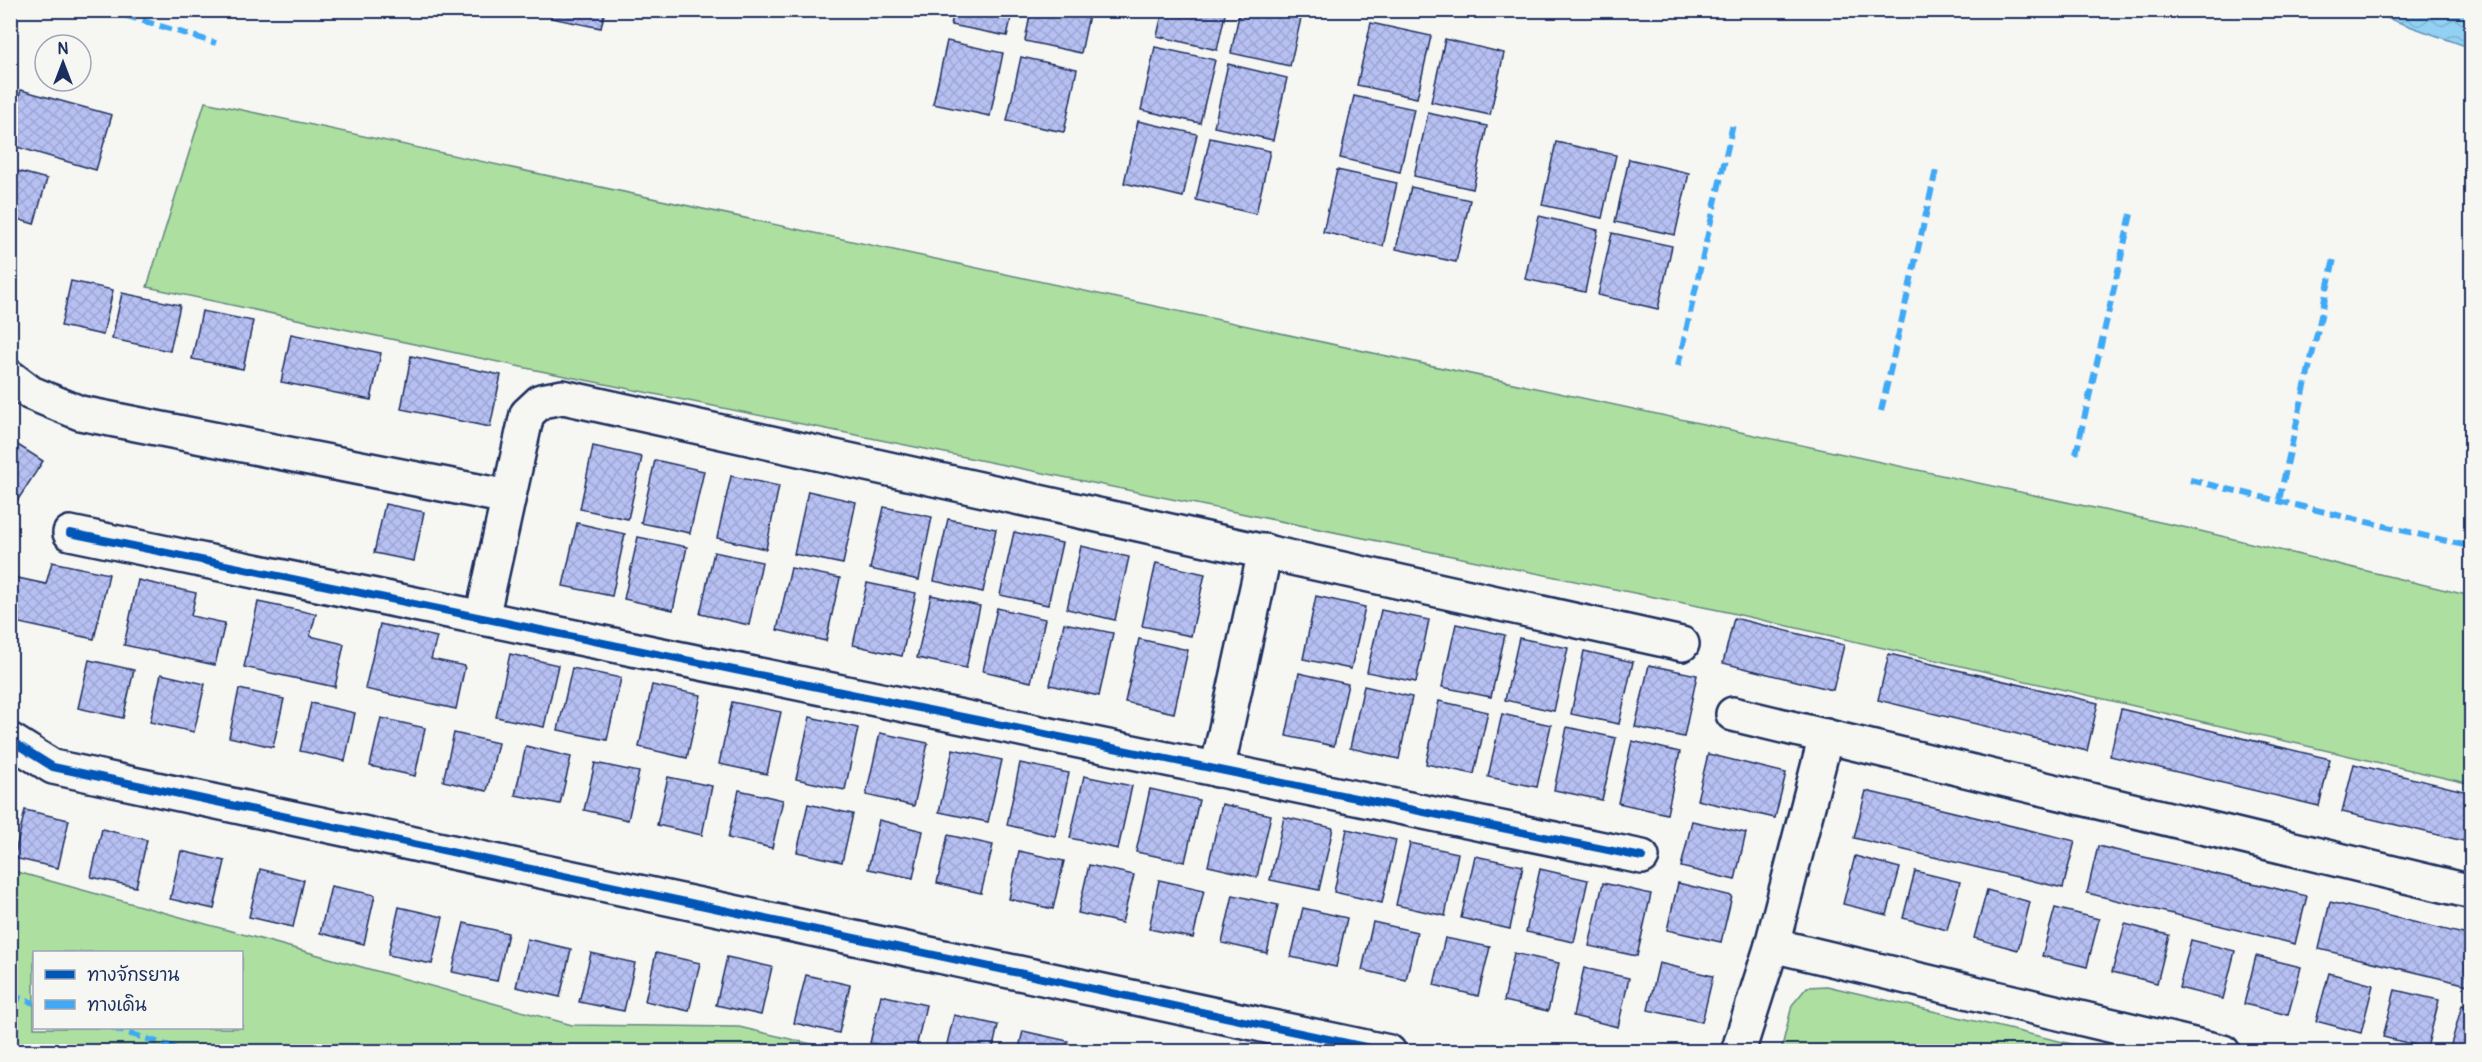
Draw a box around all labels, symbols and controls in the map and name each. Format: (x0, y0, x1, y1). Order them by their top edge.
north arrow (33, 33, 93, 93)
text: N (58, 39, 69, 59)
legend (33, 951, 243, 1029)
text: ทางจักรยาน (87, 964, 179, 987)
text: ทางเดิน (87, 994, 147, 1017)

